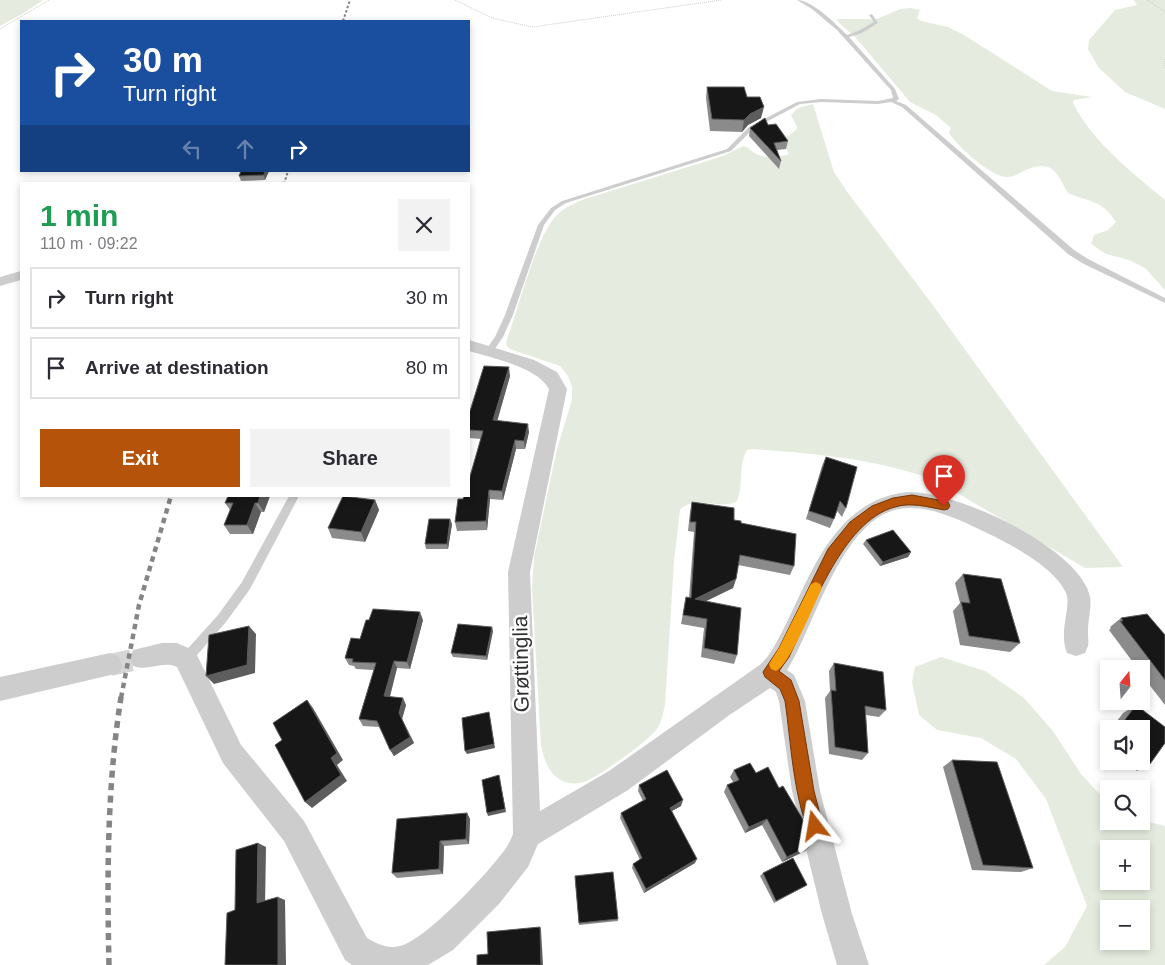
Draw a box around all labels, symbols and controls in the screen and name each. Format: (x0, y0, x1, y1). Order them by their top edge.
icon: right (40, 40, 105, 105)
text: 30 m (123, 40, 203, 79)
text: Turn right (123, 81, 216, 106)
icon: left (178, 135, 206, 163)
icon: ahead (231, 135, 259, 163)
icon: right (284, 135, 312, 163)
text: 1 min (40, 199, 118, 232)
button: close (398, 199, 450, 251)
text: 110 m · 09:22 (40, 235, 138, 252)
icon: right (42, 284, 70, 312)
text: Turn right (85, 287, 173, 308)
text: 30 m (406, 287, 448, 308)
icon: arrive (42, 354, 70, 382)
text: Arrive at destination (85, 357, 269, 378)
text: 80 m (406, 357, 448, 378)
button: Exit (40, 429, 240, 487)
button: Share (250, 429, 450, 487)
pin (923, 455, 965, 506)
icon: arrive (930, 462, 958, 490)
street label: Grøttinglia (508, 615, 533, 713)
north arrow (1100, 660, 1150, 710)
map controls (1100, 660, 1150, 950)
button: sound (1100, 720, 1150, 770)
button: search (1100, 780, 1150, 830)
position arrow (788, 799, 840, 851)
button: + (1100, 840, 1150, 890)
button: − (1100, 900, 1150, 950)

